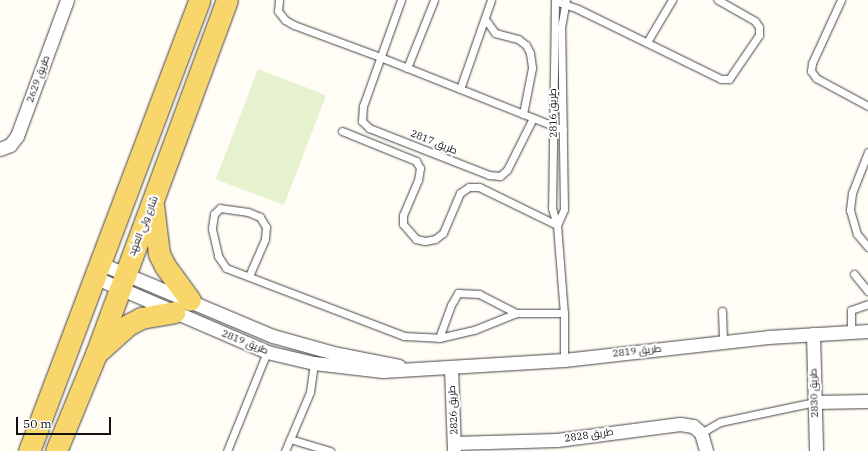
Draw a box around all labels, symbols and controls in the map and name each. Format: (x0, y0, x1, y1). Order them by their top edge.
street label: طريق 2629 (24, 54, 52, 104)
street label: طريق 2816 (547, 88, 559, 138)
street label: طريق 2817 (409, 127, 459, 157)
street label: شارع ولي العهد (126, 194, 160, 258)
street label: طريق 2819 (220, 327, 270, 357)
street label: طريق 2819 (612, 342, 662, 360)
street label: طريق 2830 (807, 368, 821, 418)
street label: طريق 2826 (446, 385, 460, 435)
scale bar (18, 409, 113, 435)
text: 50 m (23, 416, 52, 431)
street label: طريق 2828 (564, 426, 614, 444)

